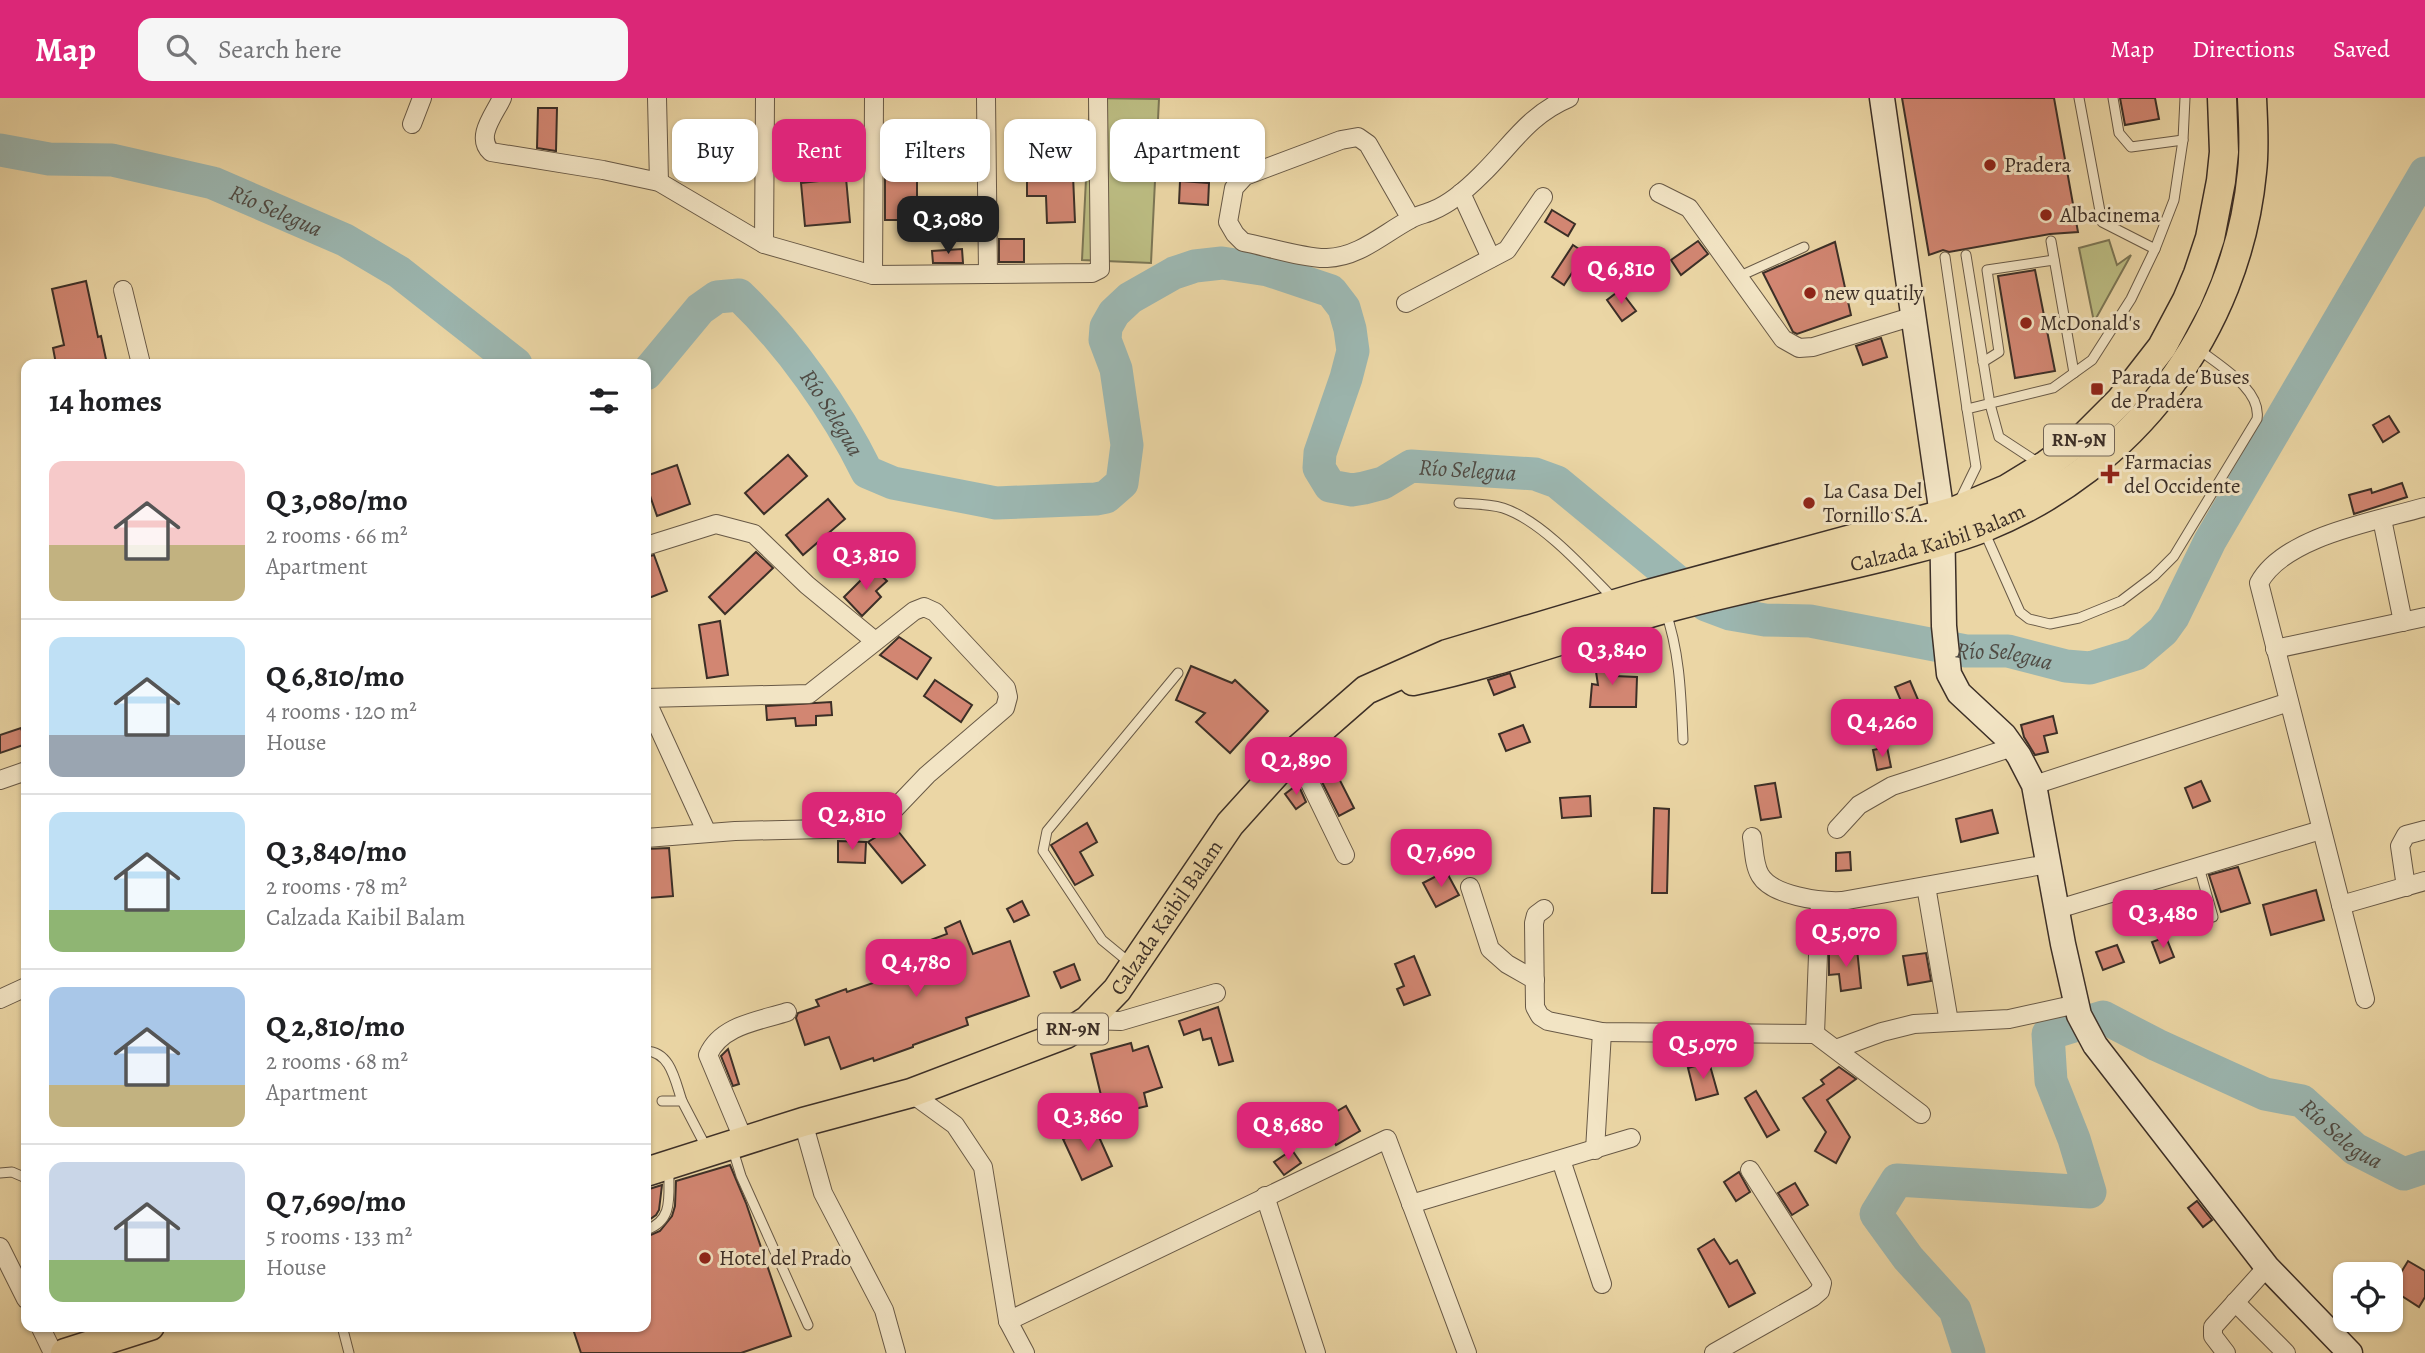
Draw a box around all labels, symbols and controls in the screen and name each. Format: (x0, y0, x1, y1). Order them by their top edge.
search box (138, 18, 628, 81)
text: Map (35, 27, 96, 72)
icon: search (162, 30, 200, 68)
text: Search here (218, 32, 342, 67)
text: Map (2110, 33, 2154, 65)
text: Directions (2192, 33, 2295, 65)
text: Saved (2333, 33, 2390, 65)
chip: Buy (672, 119, 758, 182)
chip: Rent (772, 119, 866, 182)
chip: Filters (880, 119, 990, 182)
chip: New (1004, 119, 1096, 182)
chip: Apartment (1110, 119, 1265, 182)
place label: Pradera (2004, 151, 2071, 179)
marker: Pradera (1982, 157, 1998, 173)
water label: Río Selegua (225, 177, 327, 244)
pin: Q 3,080 (883, 197, 1013, 256)
place label: Albacinema (2059, 201, 2161, 229)
text: Q 3,080 (913, 203, 983, 234)
marker: Albacinema (2038, 207, 2054, 223)
pin: Q 6,810 (1556, 246, 1686, 306)
text: Q 6,810 (1587, 253, 1655, 284)
place label: new quatily (1824, 279, 1924, 307)
marker: new quatily (1802, 285, 1818, 301)
place label: McDonald's (2040, 309, 2141, 337)
marker: McDonald's (2018, 315, 2034, 331)
water label: Río Selegua (793, 363, 872, 462)
place label: Parada de Buses de Pradera (2111, 363, 2250, 415)
text: 14 homes (49, 381, 162, 421)
marker: Parada de Buses de Pradera (2089, 381, 2105, 397)
icon: filters (585, 382, 623, 420)
road number: RN-9N (2044, 424, 2114, 456)
place label: Farmacias del Occidente (2124, 448, 2240, 500)
water label: Río Selegua (1418, 451, 1518, 488)
marker: Farmacias del Occidente (2102, 466, 2118, 482)
place label: La Casa Del Tornillo S.A. (1823, 477, 1929, 529)
text: Q 3,080/mo (266, 480, 408, 520)
icon: home (105, 489, 189, 573)
marker: La Casa Del Tornillo S.A. (1801, 495, 1817, 511)
street label: Calzada Kaibil Balam (1847, 497, 2030, 578)
text: 2 rooms · 66 m² (266, 520, 408, 551)
pin: Q 3,810 (801, 532, 931, 592)
text: Q 3,810 (833, 539, 899, 570)
text: Apartment (266, 551, 368, 582)
pin: Q 3,840 (1547, 628, 1677, 687)
text: Q 3,840 (1577, 634, 1647, 665)
water label: Río Selegua (1953, 634, 2056, 678)
text: Q 6,810/mo (266, 656, 404, 696)
icon: home (105, 665, 189, 749)
text: 4 rooms · 120 m² (266, 696, 417, 727)
pin: Q 4,260 (1817, 700, 1947, 759)
text: Q 4,260 (1847, 706, 1917, 737)
text: House (266, 727, 326, 758)
pin: Q 2,890 (1231, 738, 1361, 797)
text: Q 2,890 (1261, 744, 1331, 775)
pin: Q 2,810 (787, 792, 917, 852)
text: Q 2,810 (818, 799, 886, 830)
pin: Q 7,690 (1376, 830, 1506, 889)
text: Q 3,840/mo (266, 831, 407, 871)
street label: Calzada Kaibil Balam (1104, 834, 1229, 1001)
text: Q 7,690 (1407, 836, 1475, 867)
icon: home (105, 840, 189, 924)
text: 2 rooms · 78 m² (266, 871, 407, 902)
pin: Q 3,480 (2098, 890, 2228, 950)
text: Q 3,480 (2128, 897, 2198, 928)
text: Calzada Kaibil Balam (266, 902, 465, 933)
pin: Q 5,070 (1781, 910, 1911, 969)
text: Q 5,070 (1812, 916, 1880, 947)
pin: Q 4,780 (851, 940, 981, 999)
text: Q 4,780 (881, 946, 951, 977)
text: Q 2,810/mo (266, 1006, 405, 1046)
road number: RN-9N (1038, 1014, 1108, 1044)
icon: home (105, 1015, 189, 1099)
pin: Q 5,070 (1638, 1021, 1768, 1081)
text: Q 5,070 (1669, 1028, 1737, 1059)
text: 2 rooms · 68 m² (266, 1046, 408, 1077)
text: Apartment (266, 1077, 368, 1108)
water label: Río Selegua (2293, 1091, 2388, 1176)
pin: Q 3,860 (1023, 1094, 1153, 1153)
text: Q 3,860 (1053, 1100, 1123, 1131)
pin: Q 8,680 (1223, 1102, 1353, 1162)
text: Q 8,680 (1253, 1109, 1323, 1140)
text: Q 7,690/mo (266, 1181, 406, 1221)
icon: home (105, 1190, 189, 1274)
text: 5 rooms · 133 m² (266, 1221, 412, 1252)
place label: Hotel del Prado (719, 1244, 851, 1272)
marker: Hotel del Prado (697, 1250, 713, 1266)
text: House (266, 1252, 326, 1283)
map controls (2333, 1262, 2403, 1332)
button: locate (2333, 1262, 2403, 1332)

